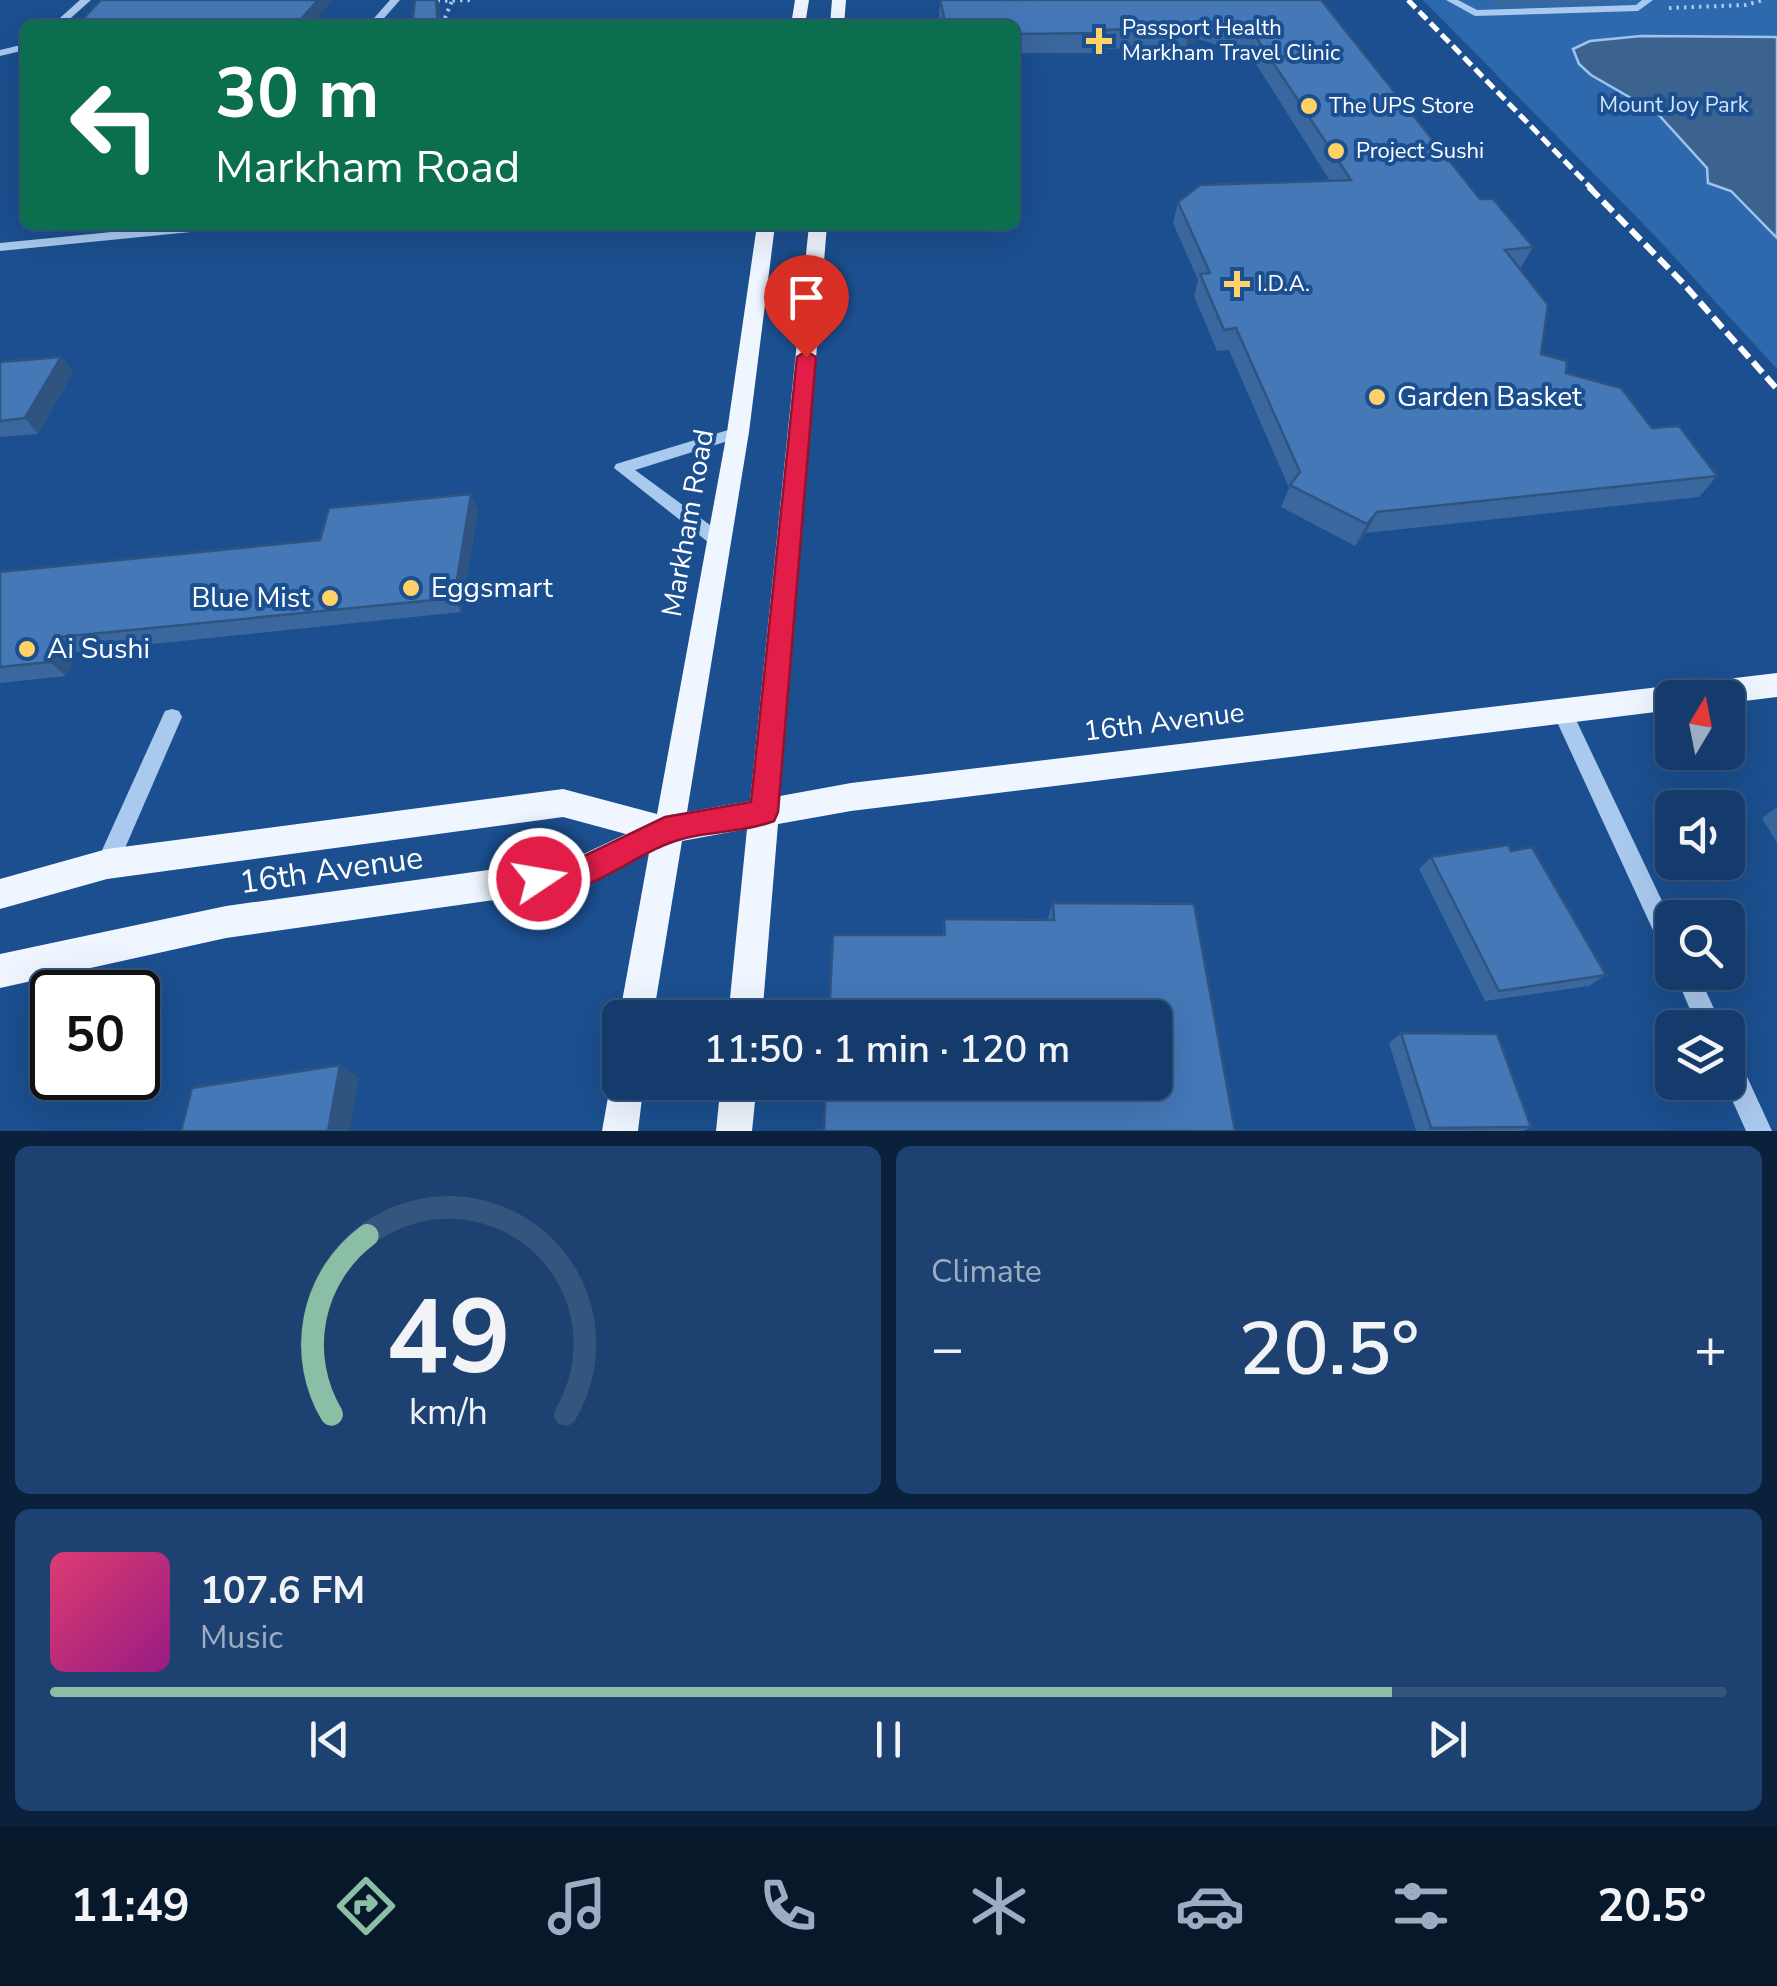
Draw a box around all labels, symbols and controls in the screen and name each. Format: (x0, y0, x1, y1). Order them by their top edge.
place label: Passport Health Markham Travel Clinic (1122, 13, 1340, 68)
marker: Passport Health Markham Travel Clinic (1086, 28, 1112, 54)
text: 30 m (215, 46, 379, 142)
icon: left (50, 60, 180, 190)
park label: Mount Joy Park (1599, 90, 1750, 120)
place label: The UPS Store (1329, 91, 1474, 121)
marker: The UPS Store (1298, 95, 1320, 117)
place label: Project Sushi (1356, 136, 1484, 166)
text: Markham Road (215, 137, 520, 198)
marker: Project Sushi (1325, 140, 1347, 162)
pin (764, 255, 849, 358)
place label: I.D.A. (1257, 269, 1310, 299)
icon: arrive (779, 270, 834, 325)
marker: I.D.A. (1226, 273, 1248, 295)
place label: Garden Basket (1397, 378, 1582, 416)
marker: Garden Basket (1366, 386, 1388, 408)
street label: Markham Road (653, 426, 723, 620)
place label: Eggsmart (431, 569, 553, 607)
marker: Eggsmart (400, 577, 422, 599)
place label: Blue Mist (191, 579, 310, 617)
marker: Blue Mist (319, 587, 341, 609)
place label: Ai Sushi (47, 630, 150, 668)
marker: Ai Sushi (16, 638, 38, 660)
north arrow (1655, 680, 1745, 770)
map controls (1655, 680, 1745, 1100)
street label: 16th Avenue (1081, 693, 1247, 751)
button: sound (1655, 790, 1745, 880)
position arrow (487, 827, 591, 931)
street label: 16th Avenue (236, 836, 426, 904)
button: search (1655, 900, 1745, 990)
speed limit sign: 50 (30, 970, 160, 1100)
button: layers (1655, 1010, 1745, 1100)
text: 11:50 · 1 min · 120 m (704, 1024, 1070, 1075)
text: Climate (931, 1250, 1042, 1293)
text: 49 (386, 1267, 510, 1409)
text: 20.5° (1239, 1298, 1419, 1400)
text: − (931, 1311, 964, 1386)
text: + (1694, 1311, 1727, 1386)
text: km/h (409, 1388, 487, 1437)
text: 107.6 FM (200, 1565, 365, 1616)
text: Music (200, 1616, 283, 1659)
icon: previous (302, 1712, 357, 1767)
icon: pause (861, 1712, 916, 1767)
icon: next (1420, 1712, 1475, 1767)
icon: directions (331, 1871, 401, 1941)
icon: music (542, 1871, 612, 1941)
icon: phone (753, 1871, 823, 1941)
icon: climate (964, 1871, 1034, 1941)
icon: car (1175, 1871, 1245, 1941)
icon: filters (1386, 1871, 1456, 1941)
text: 11:49 (71, 1876, 190, 1937)
text: 20.5° (1597, 1876, 1706, 1937)

